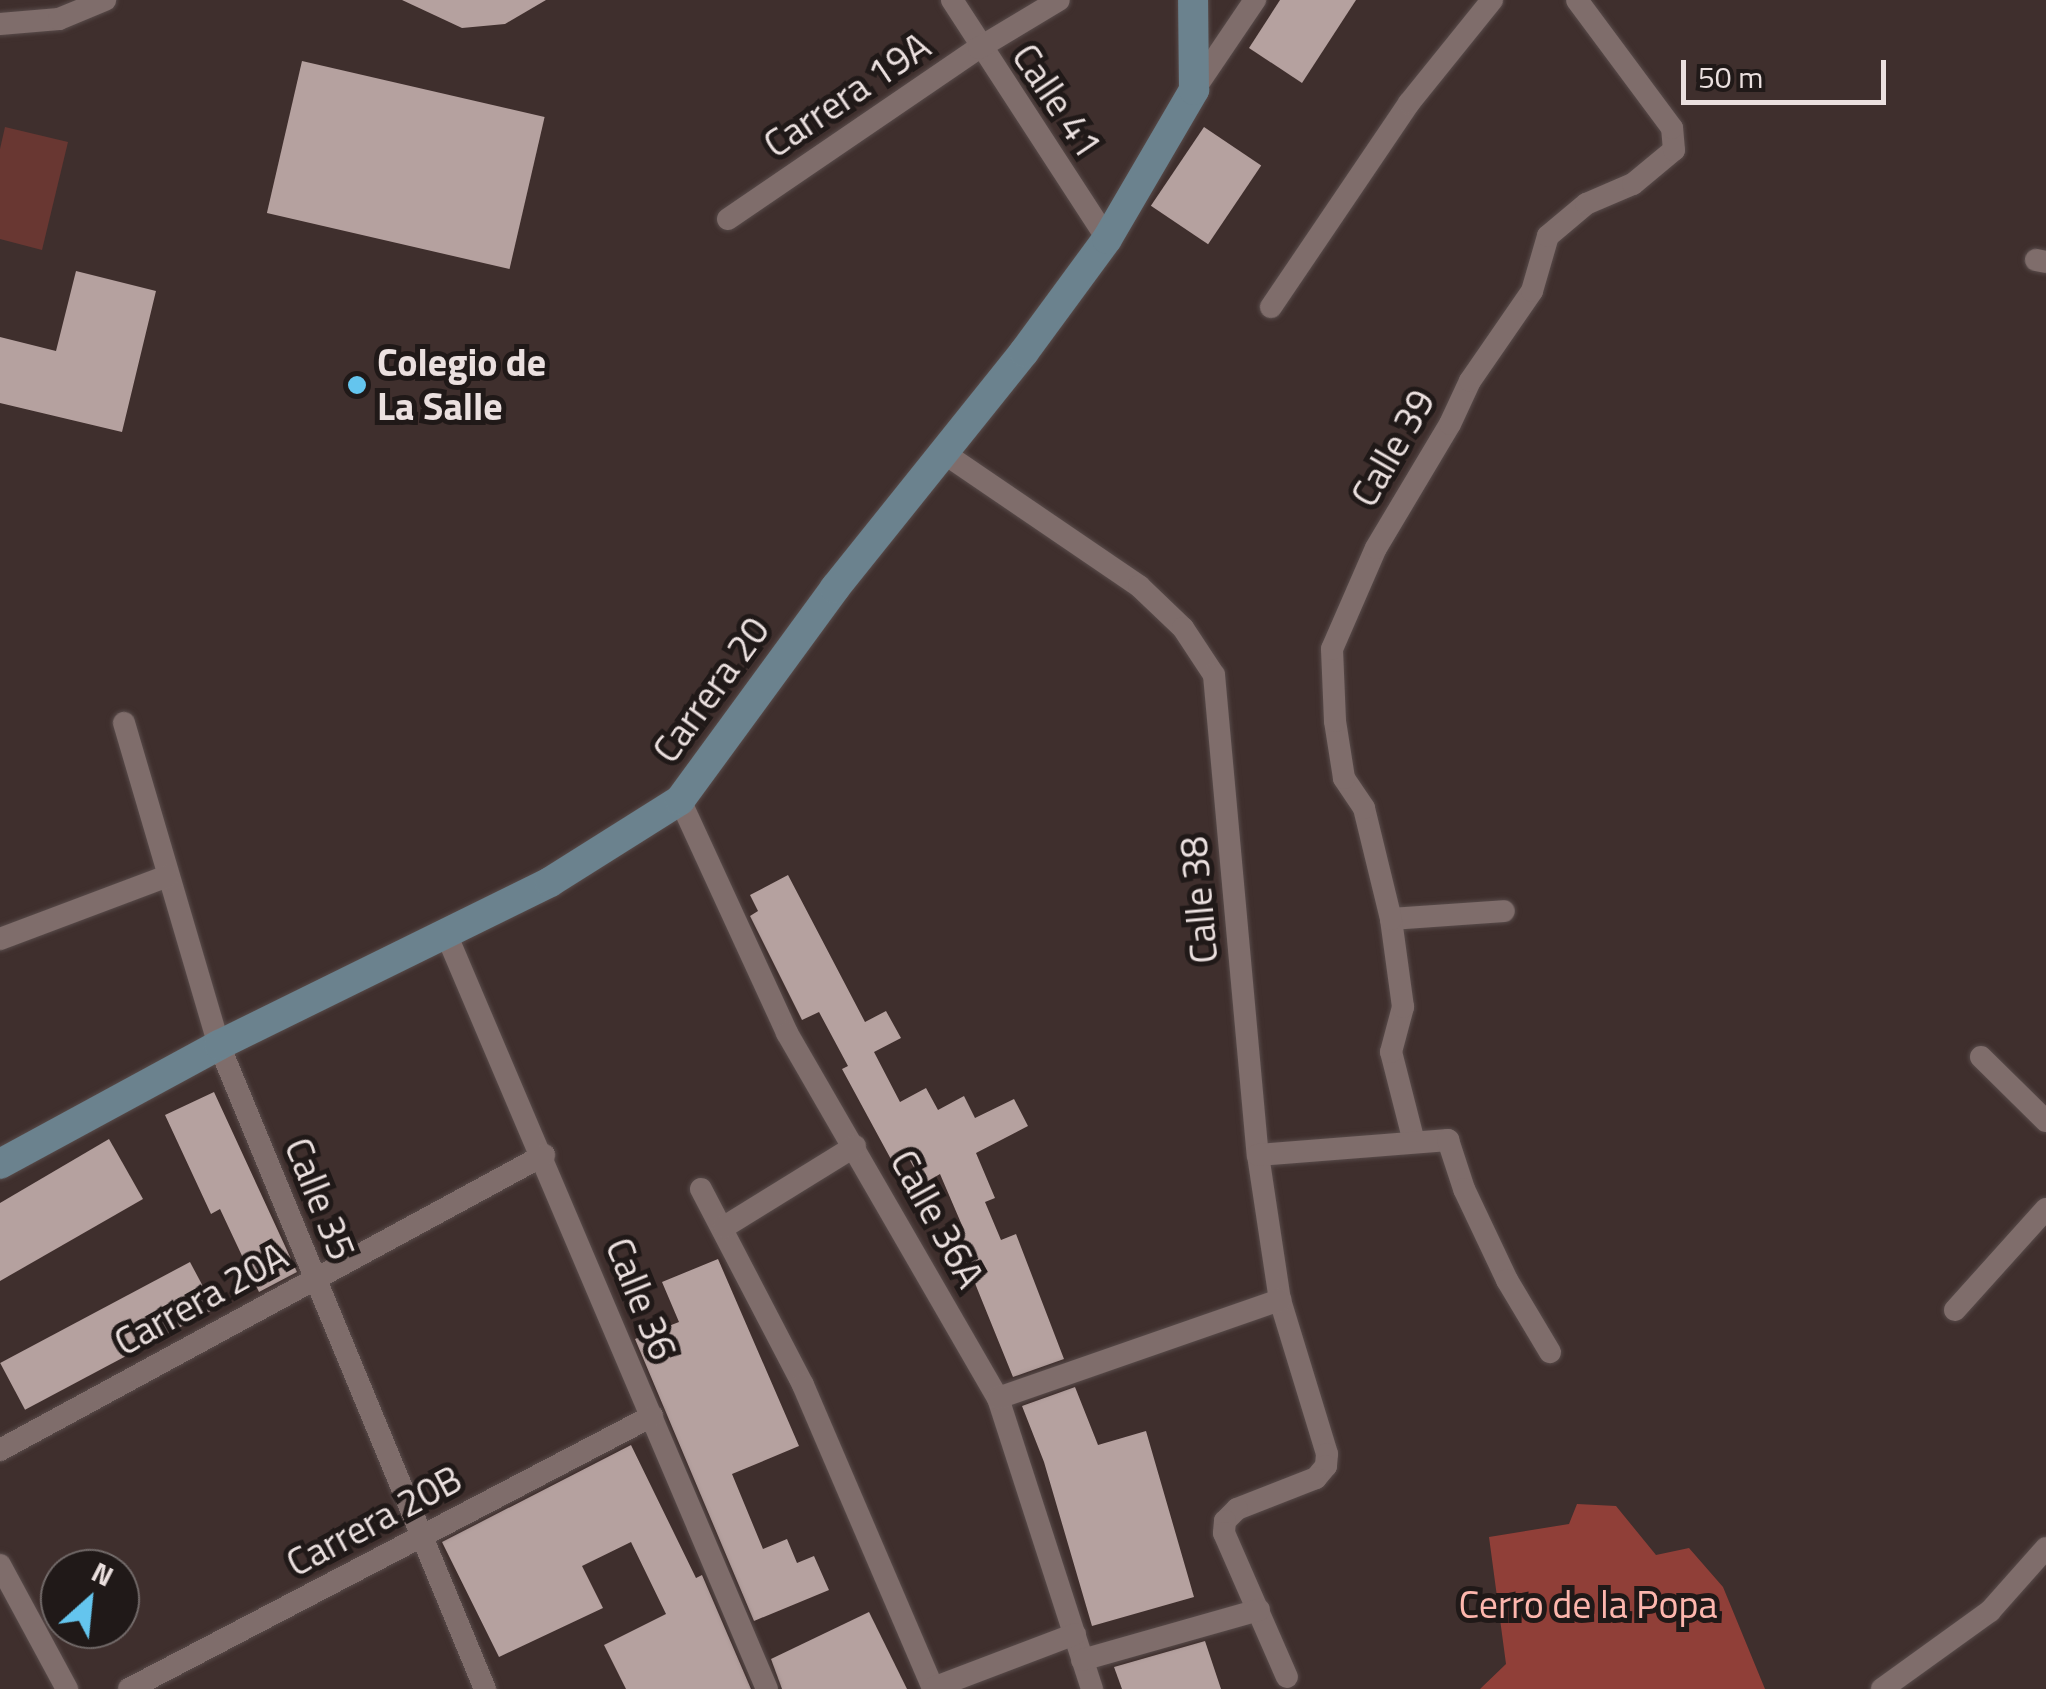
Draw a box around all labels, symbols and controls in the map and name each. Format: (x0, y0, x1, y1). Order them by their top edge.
street label: Carrera 19A (755, 23, 939, 167)
street label: Calle 41 (1002, 35, 1112, 167)
scale bar (1686, 40, 1891, 102)
text: 50 m (1698, 54, 1763, 100)
place label: Colegio de La Salle (377, 340, 546, 429)
marker: Colegio de La Salle (346, 374, 368, 396)
street label: Calle 39 (1341, 381, 1445, 515)
street label: Carrera 20 (643, 609, 779, 771)
street label: Calle 38 (1171, 835, 1227, 965)
street label: Calle 35 (275, 1131, 365, 1267)
street label: Calle 36A (881, 1142, 993, 1296)
street label: Calle 36 (596, 1231, 686, 1367)
street label: Carrera 20A (107, 1233, 295, 1365)
street label: Carrera 20B (279, 1456, 469, 1586)
north arrow (40, 1549, 140, 1649)
text: N (85, 1550, 121, 1597)
park label: Cerro de la Popa (1458, 1582, 1718, 1628)

